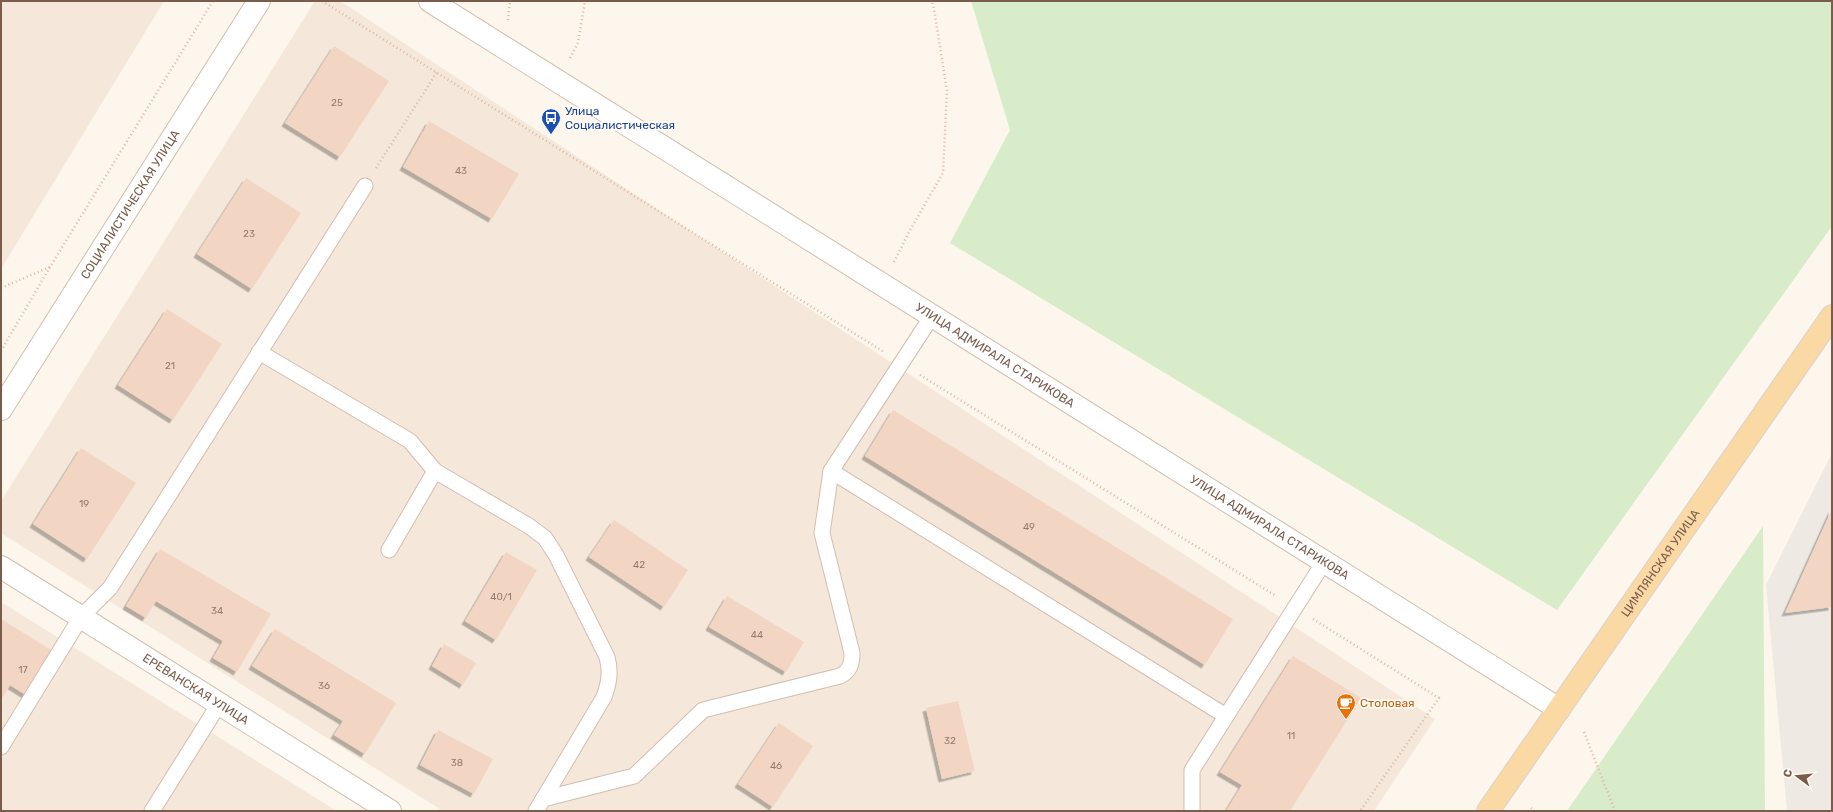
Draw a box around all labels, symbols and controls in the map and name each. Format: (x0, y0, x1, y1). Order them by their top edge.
house number: 25 (331, 97, 343, 109)
place label: Улица Социалистическая (565, 104, 675, 132)
bus stop icon: Улица Социалистическая (540, 107, 562, 135)
street label: СОЦИАЛИСТИЧЕСКАЯ УЛИЦА (78, 127, 183, 282)
house number: 43 (455, 165, 467, 177)
house number: 23 (243, 228, 255, 240)
street label: УЛИЦА АДМИРАЛА СТАРИКОВА (913, 300, 1077, 410)
house number: 21 (165, 360, 175, 372)
street label: УЛИЦА АДМИРАЛА СТАРИКОВА (1187, 472, 1352, 583)
house number: 19 (79, 498, 89, 510)
street label: ЦИМЛЯНСКАЯ УЛИЦА (1618, 507, 1703, 619)
house number: 49 (1023, 521, 1035, 533)
house number: 42 (633, 559, 645, 571)
house number: 40/1 (490, 591, 512, 603)
house number: 34 (211, 605, 223, 617)
house number: 44 (751, 629, 763, 641)
street label: ЕРЕВАНСКАЯ УЛИЦА (140, 651, 251, 728)
house number: 17 (18, 664, 28, 676)
house number: 36 (318, 680, 330, 692)
cafe icon: Столовая (1335, 692, 1357, 720)
place label: Столовая (1360, 696, 1415, 710)
house number: 11 (1287, 730, 1295, 742)
house number: 32 (944, 735, 956, 747)
north arrow (1777, 756, 1817, 796)
house number: 38 (451, 757, 463, 769)
house number: 46 (770, 760, 782, 772)
text: С (1781, 768, 1795, 779)

